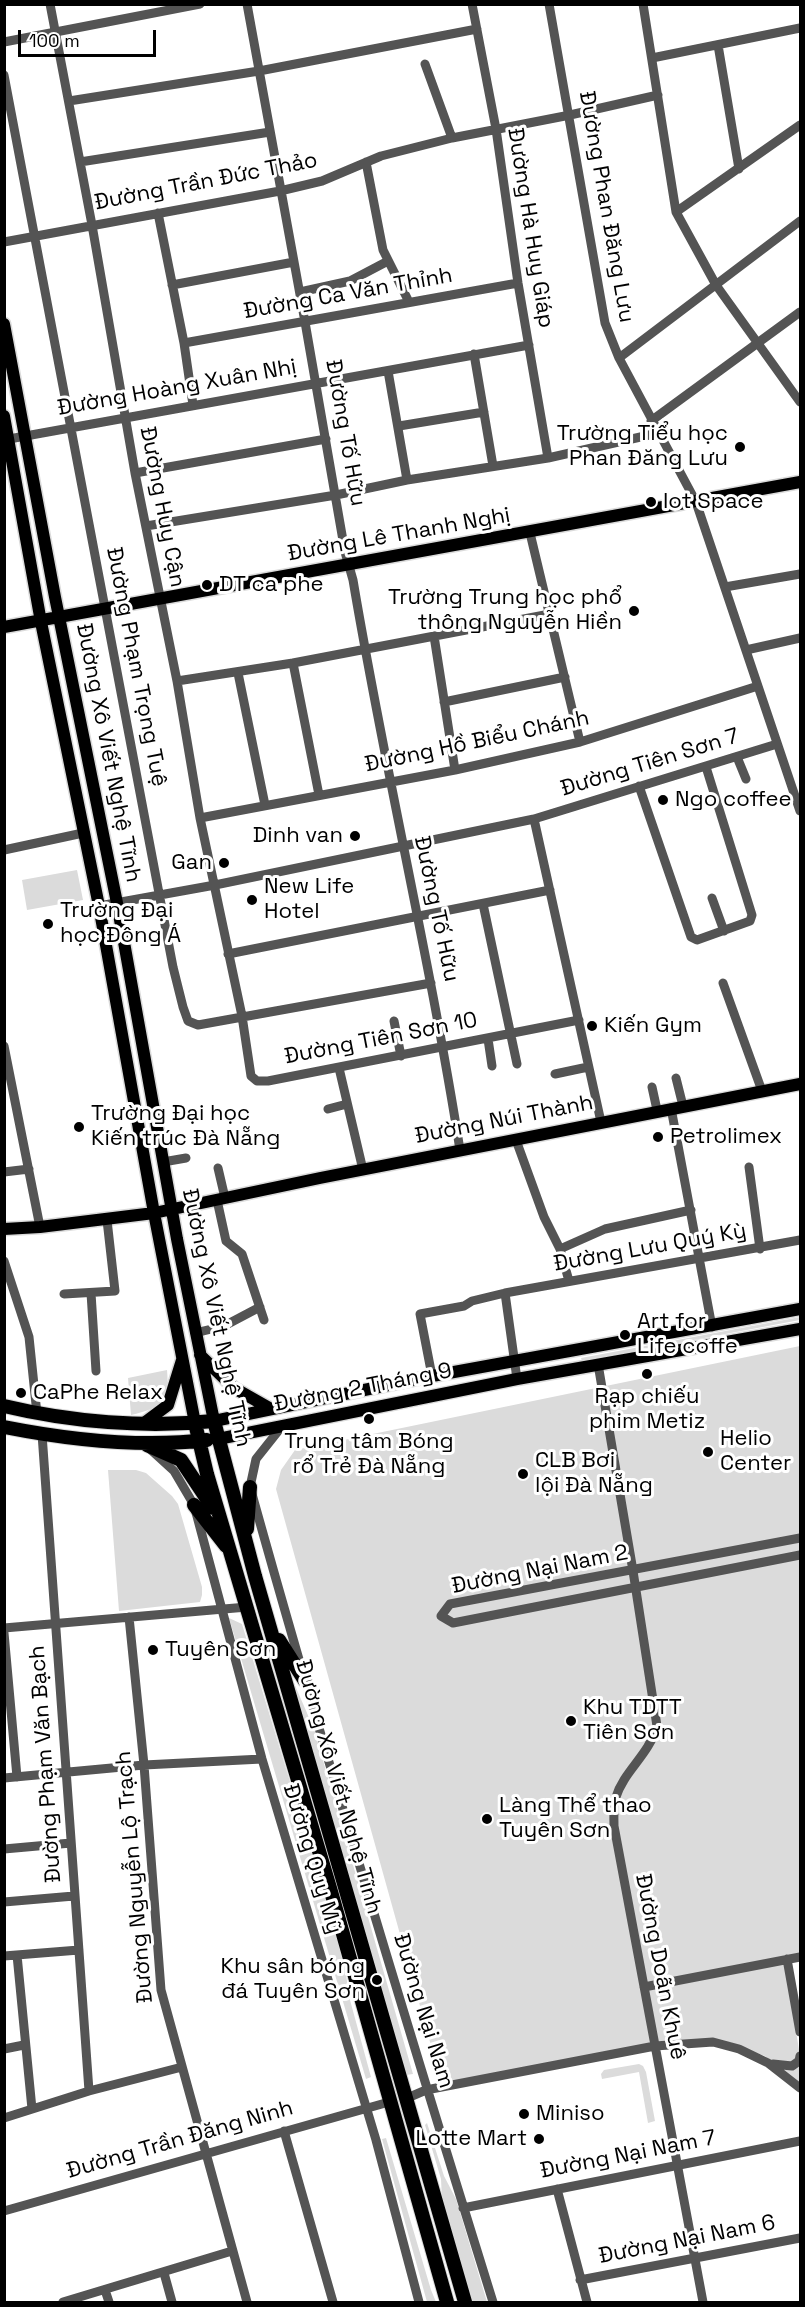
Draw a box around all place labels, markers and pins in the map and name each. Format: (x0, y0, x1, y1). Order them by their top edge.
place label: Trường Tiểu học Phan Đăng Lưu (557, 421, 728, 472)
marker: Trường Tiểu học Phan Đăng Lưu (733, 440, 747, 454)
place label: Iot Space (663, 489, 763, 515)
marker: Iot Space (644, 495, 658, 509)
place label: DT ca phe (219, 572, 324, 598)
marker: DT ca phe (200, 578, 214, 592)
place label: Trường Trung học phổ thông Nguyễn Hiền (388, 585, 622, 636)
marker: Trường Trung học phổ thông Nguyễn Hiền (627, 604, 641, 618)
place label: Ngo coffee (675, 787, 792, 813)
marker: Ngo coffee (656, 793, 670, 807)
place label: Dinh van (253, 823, 343, 849)
marker: Dinh van (348, 829, 362, 843)
place label: Gan (171, 850, 212, 876)
marker: Gan (217, 856, 231, 870)
place label: New Life Hotel (264, 874, 354, 926)
marker: New Life Hotel (245, 893, 259, 907)
place label: Trường Đại học Đông Á (60, 898, 181, 950)
marker: Trường Đại học Đông Á (41, 917, 55, 931)
place label: Kiến Gym (604, 1013, 702, 1039)
marker: Kiến Gym (585, 1019, 599, 1033)
place label: Trường Đại học Kiến trúc Đà Nẵng (91, 1101, 280, 1152)
marker: Trường Đại học Kiến trúc Đà Nẵng (72, 1120, 86, 1134)
place label: Petrolimex (670, 1124, 782, 1150)
marker: Petrolimex (651, 1130, 665, 1144)
place label: Art for Life coffe (637, 1309, 738, 1360)
marker: Art for Life coffe (618, 1328, 632, 1342)
marker: Rạp chiếu phim Metiz (640, 1367, 654, 1381)
place label: CaPhe Relax (33, 1380, 163, 1406)
place label: Rạp chiếu phim Metiz (589, 1384, 705, 1436)
marker: CaPhe Relax (14, 1386, 28, 1400)
marker: Trung tâm Bóng rổ Trẻ Đà Nẵng (362, 1412, 376, 1426)
place label: Helio Center (720, 1426, 791, 1478)
place label: Trung tâm Bóng rổ Trẻ Đà Nẵng (284, 1429, 454, 1480)
marker: Helio Center (701, 1445, 715, 1459)
place label: CLB Bơi lội Đà Nẵng (535, 1448, 653, 1500)
marker: CLB Bơi lội Đà Nẵng (516, 1467, 530, 1481)
place label: Tuyên Sơn (165, 1637, 276, 1663)
marker: Tuyên Sơn (146, 1643, 160, 1657)
place label: Khu TDTT Tiên Sơn (583, 1695, 682, 1747)
marker: Khu TDTT Tiên Sơn (564, 1714, 578, 1728)
place label: Làng Thể thao Tuyên Sơn (499, 1793, 652, 1844)
marker: Làng Thể thao Tuyên Sơn (480, 1812, 494, 1826)
place label: Khu sân bóng đá Tuyên Sơn (220, 1954, 365, 2006)
marker: Khu sân bóng đá Tuyên Sơn (370, 1973, 384, 1987)
place label: Miniso (536, 2101, 604, 2127)
marker: Miniso (517, 2107, 531, 2121)
place label: Lotte Mart (415, 2126, 527, 2152)
marker: Lotte Mart (532, 2132, 546, 2146)

